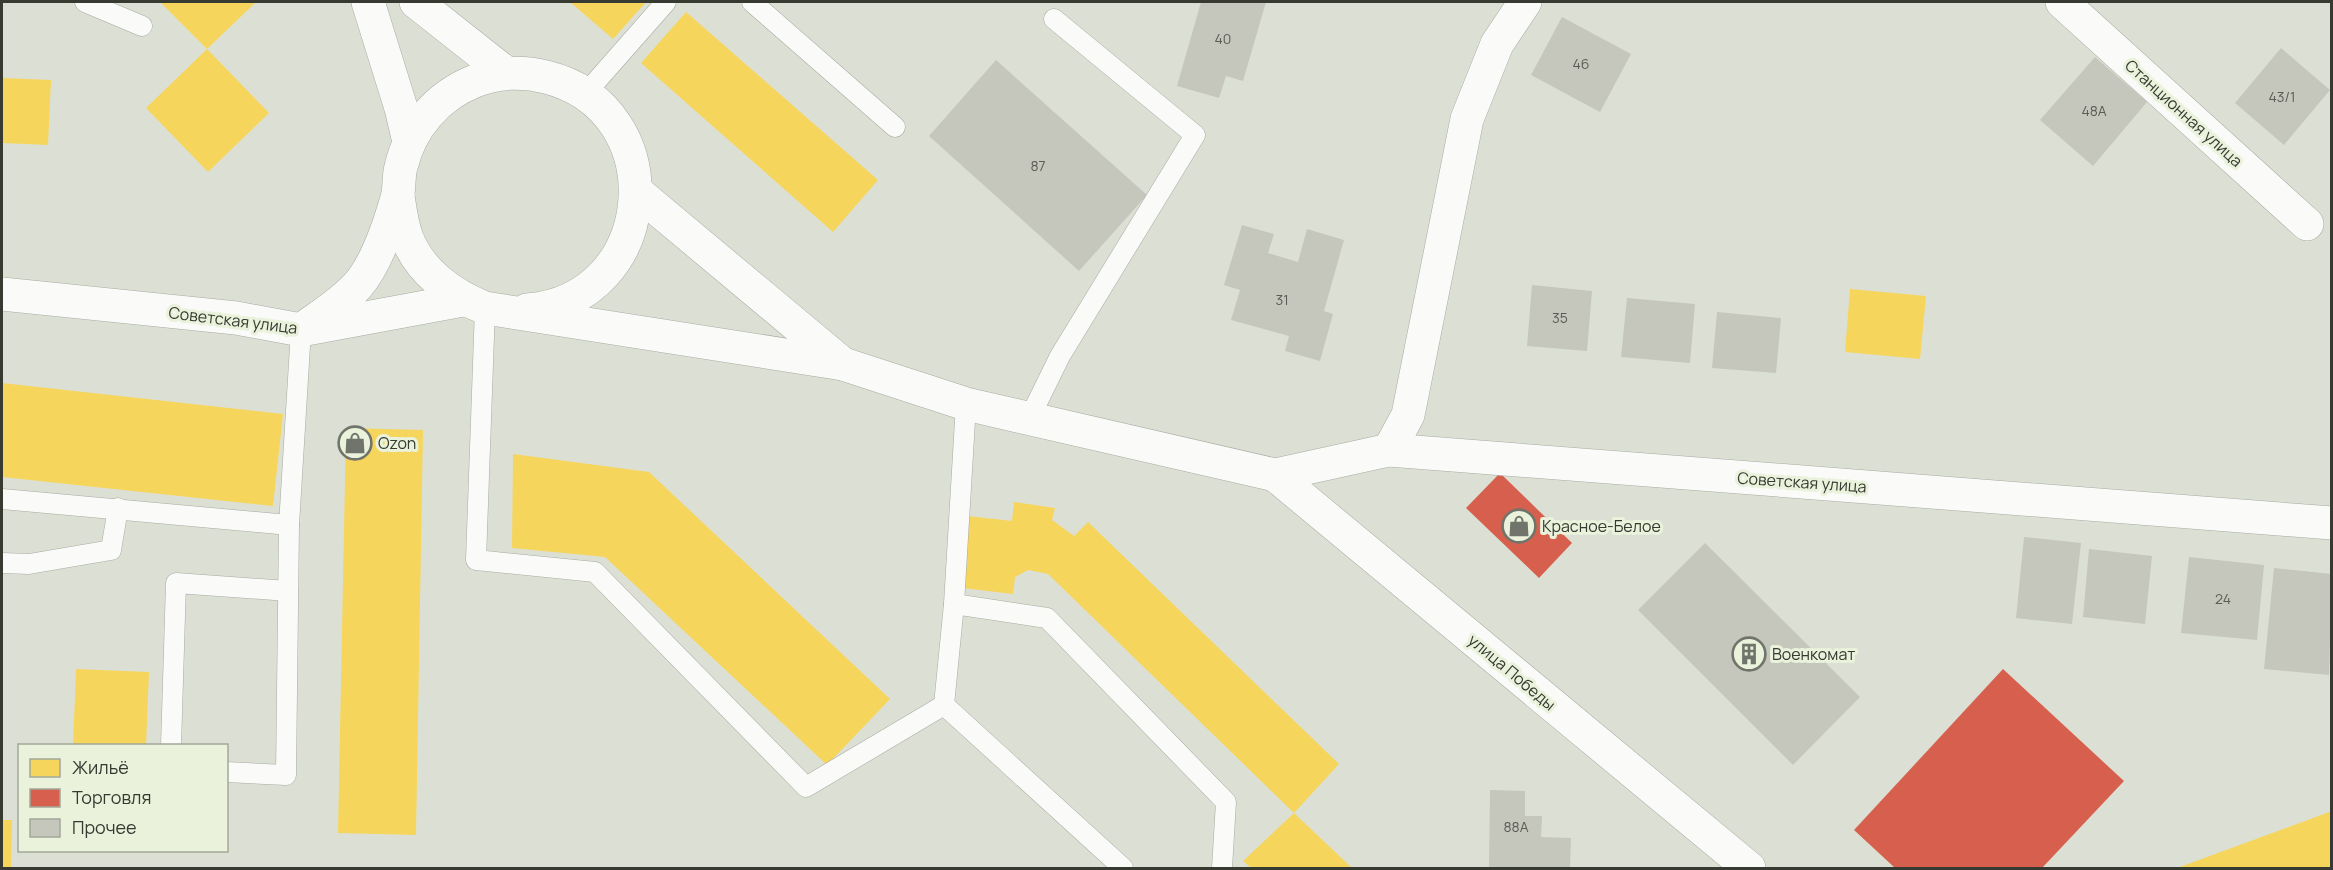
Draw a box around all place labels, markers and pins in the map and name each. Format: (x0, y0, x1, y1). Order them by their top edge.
shop icon: Ozon (337, 425, 373, 461)
place label: Ozon (378, 432, 416, 454)
shop icon: Красное-Белое (1501, 508, 1537, 544)
place label: Красное-Белое (1542, 515, 1661, 537)
building icon: Военкомат (1731, 636, 1767, 672)
place label: Военкомат (1772, 643, 1855, 665)

